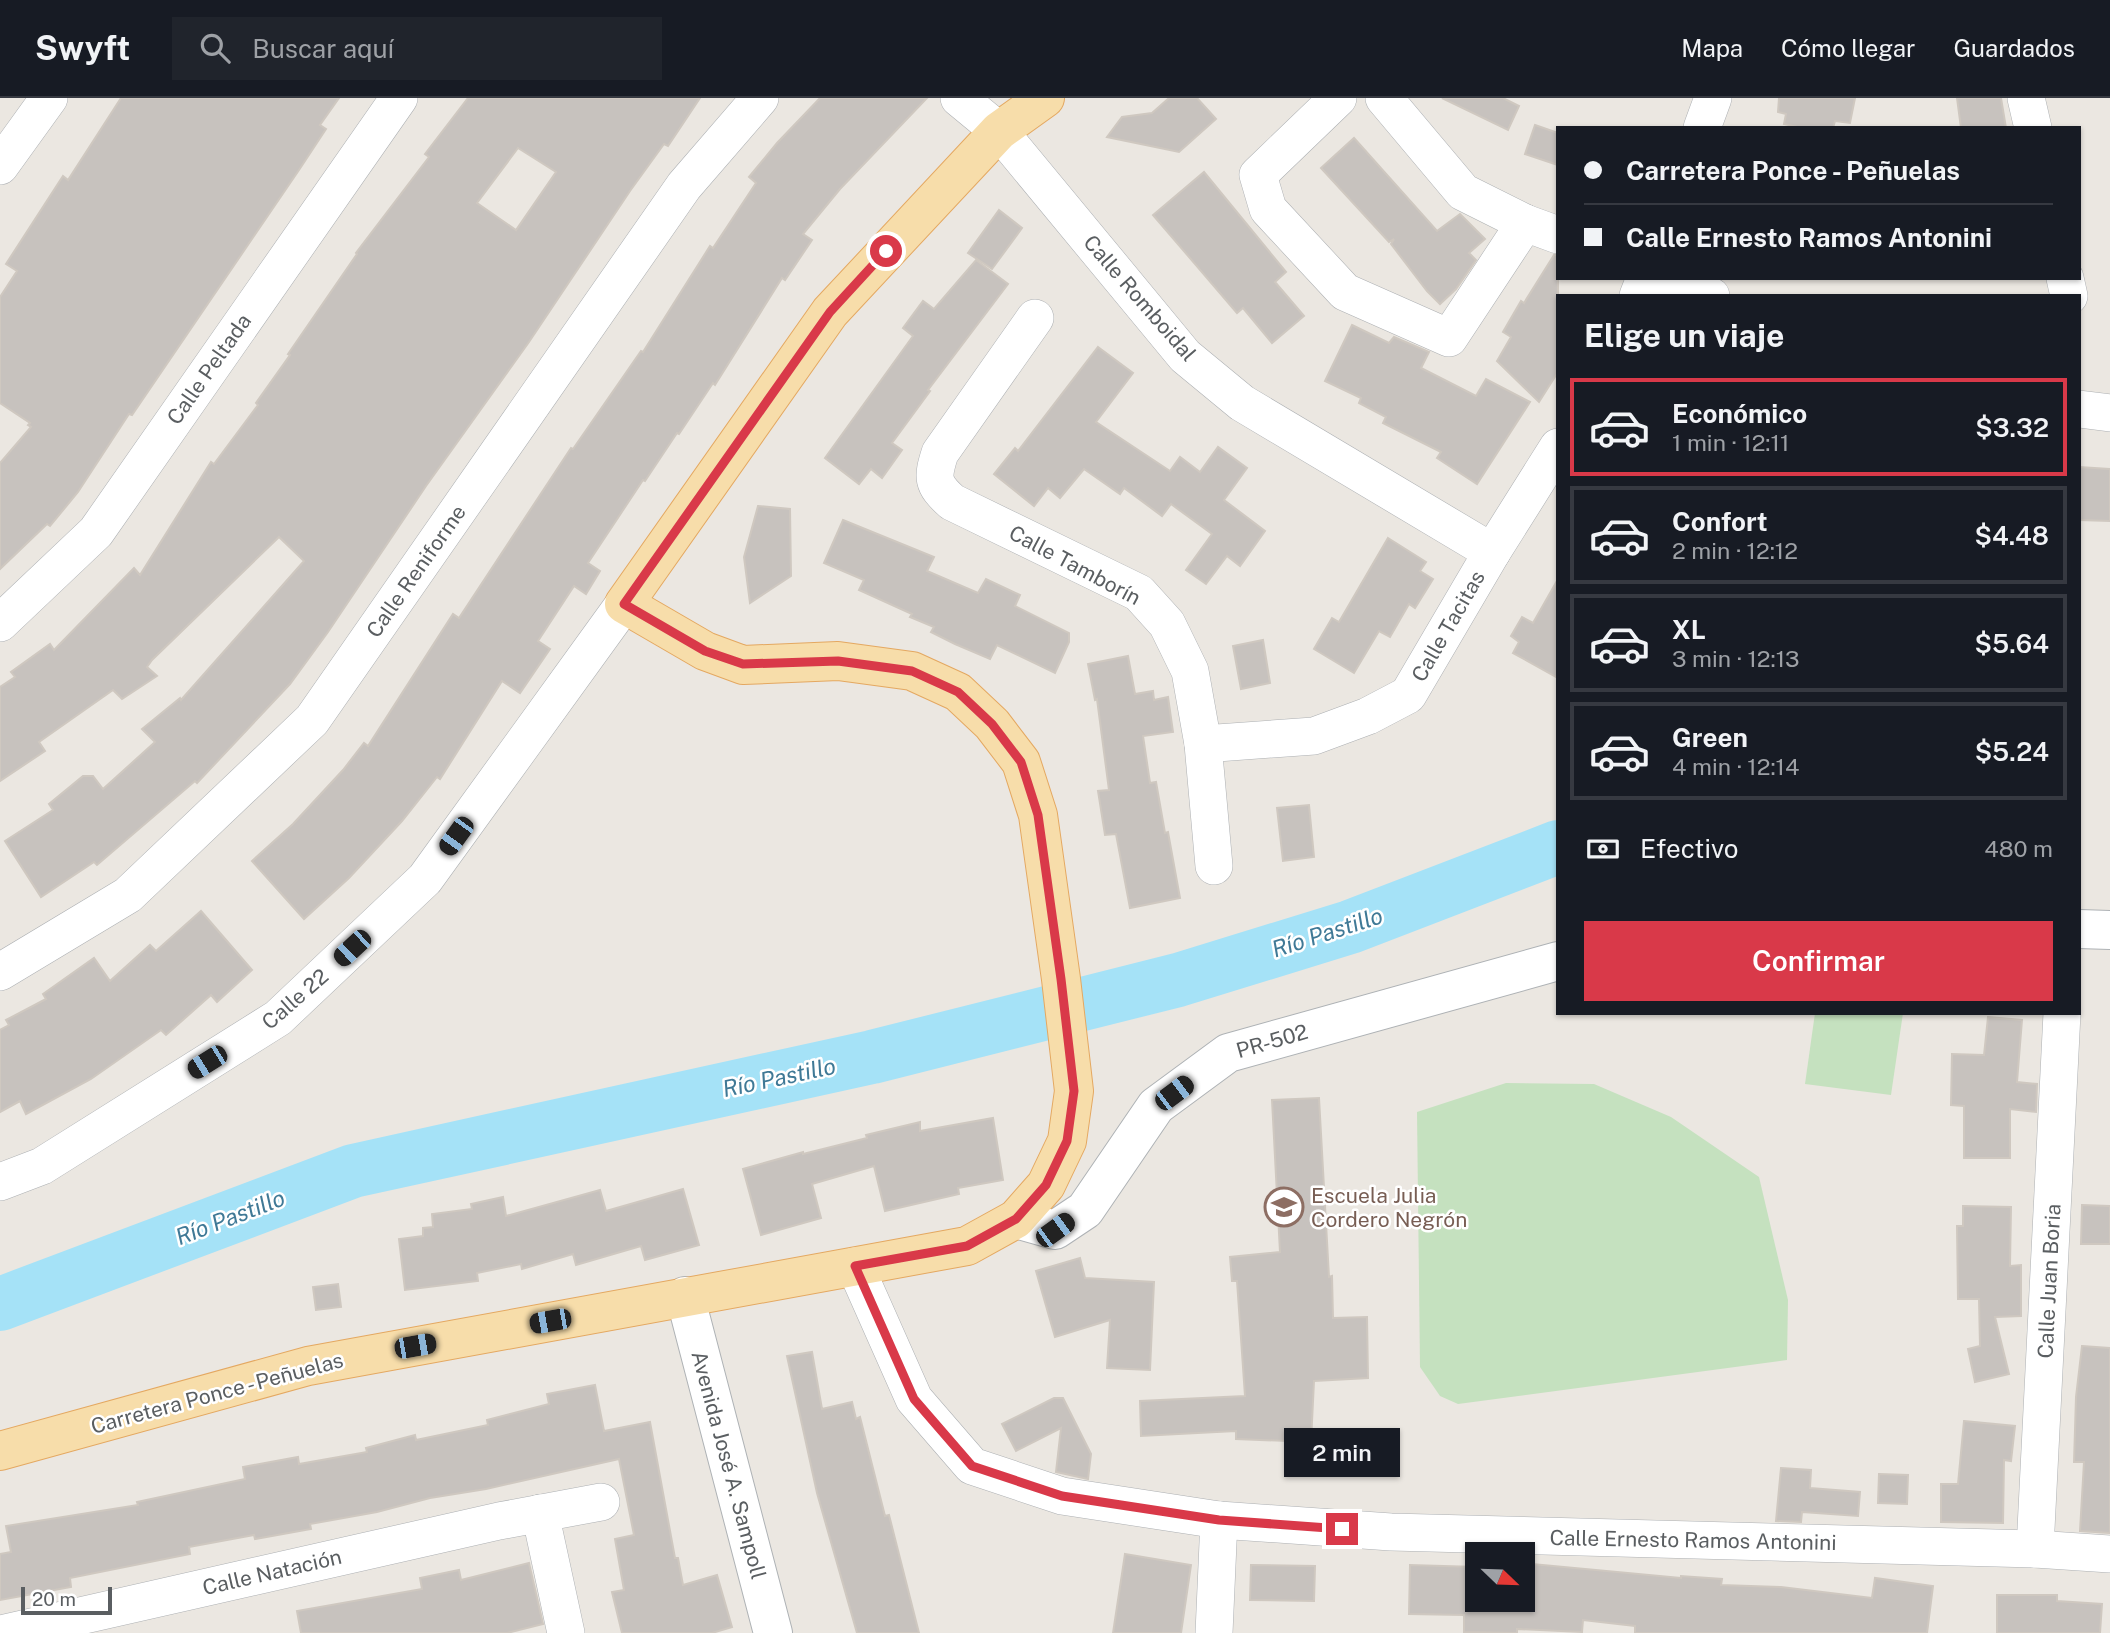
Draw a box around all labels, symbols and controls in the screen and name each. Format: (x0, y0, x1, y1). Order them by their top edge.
search box (172, 17, 662, 80)
text: Swyft (35, 29, 130, 67)
icon: search (196, 29, 234, 67)
text: Buscar aquí (252, 33, 394, 64)
text: Mapa (1681, 34, 1743, 62)
text: Cómo llegar (1781, 34, 1915, 62)
text: Guardados (1953, 34, 2075, 62)
text: Carretera Ponce - Peñuelas (1626, 155, 1960, 186)
text: Calle Ernesto Ramos Antonini (1626, 222, 1992, 253)
street label: Calle Romboidal (1079, 230, 1201, 366)
route start (870, 235, 902, 267)
street label: Calle Peltada (162, 309, 256, 429)
text: Elige un viaje (1584, 317, 1784, 354)
icon: car (1588, 396, 1651, 459)
text: Económico (1672, 398, 1807, 429)
text: $3.32 (1975, 412, 2049, 443)
text: 1 min · 12:11 (1672, 429, 1789, 456)
street label: Calle Reniforme (361, 500, 471, 642)
icon: car (1588, 504, 1651, 567)
text: Confort (1672, 506, 1768, 537)
street label: Calle Tamborín (1005, 520, 1145, 610)
text: $4.48 (1975, 520, 2049, 551)
text: 2 min · 12:12 (1672, 537, 1798, 564)
street label: Calle Tacitas (1406, 566, 1490, 686)
icon: car (1588, 612, 1651, 675)
text: XL (1672, 614, 1706, 645)
text: $5.64 (1975, 628, 2049, 659)
text: 3 min · 12:13 (1672, 645, 1800, 672)
icon: car (1588, 720, 1651, 783)
text: Green (1672, 722, 1748, 753)
text: $5.24 (1975, 736, 2049, 767)
text: 4 min · 12:14 (1672, 753, 1799, 780)
car (436, 813, 477, 859)
icon: cash (1584, 830, 1622, 868)
text: Efectivo (1640, 833, 1738, 864)
text: 480 m (1984, 835, 2053, 862)
water label: Río Pastillo (1268, 901, 1386, 963)
button: Confirmar (1584, 921, 2053, 1001)
car (330, 926, 375, 970)
street label: Calle 22 (257, 963, 333, 1035)
street label: PR-502 (1233, 1019, 1311, 1063)
car (184, 1042, 231, 1082)
water label: Río Pastillo (720, 1052, 838, 1102)
car (1151, 1072, 1198, 1114)
place label: Escuela Julia Cordero Negrón (1311, 1183, 1467, 1232)
water label: Río Pastillo (172, 1184, 288, 1250)
school or university icon: Escuela Julia Cordero Negrón (1263, 1186, 1305, 1228)
street label: Calle Juan Boria (2032, 1203, 2066, 1359)
car (1032, 1209, 1079, 1251)
car (528, 1307, 573, 1335)
car (393, 1332, 438, 1360)
street label: Carretera Ponce - Peñuelas (88, 1347, 346, 1439)
street label: Avenida José A. Sampoll (686, 1348, 772, 1582)
callout: 2 min (1284, 1428, 1400, 1476)
text: 2 min (1312, 1439, 1372, 1466)
route end (1326, 1513, 1358, 1545)
street label: Calle Ernesto Ramos Antonini (1549, 1525, 1837, 1555)
north arrow (1465, 1542, 1535, 1612)
map controls (1465, 1542, 1535, 1612)
street label: Calle Natación (200, 1544, 344, 1600)
scale bar (21, 1584, 112, 1616)
text: 20 m (32, 1588, 76, 1610)

